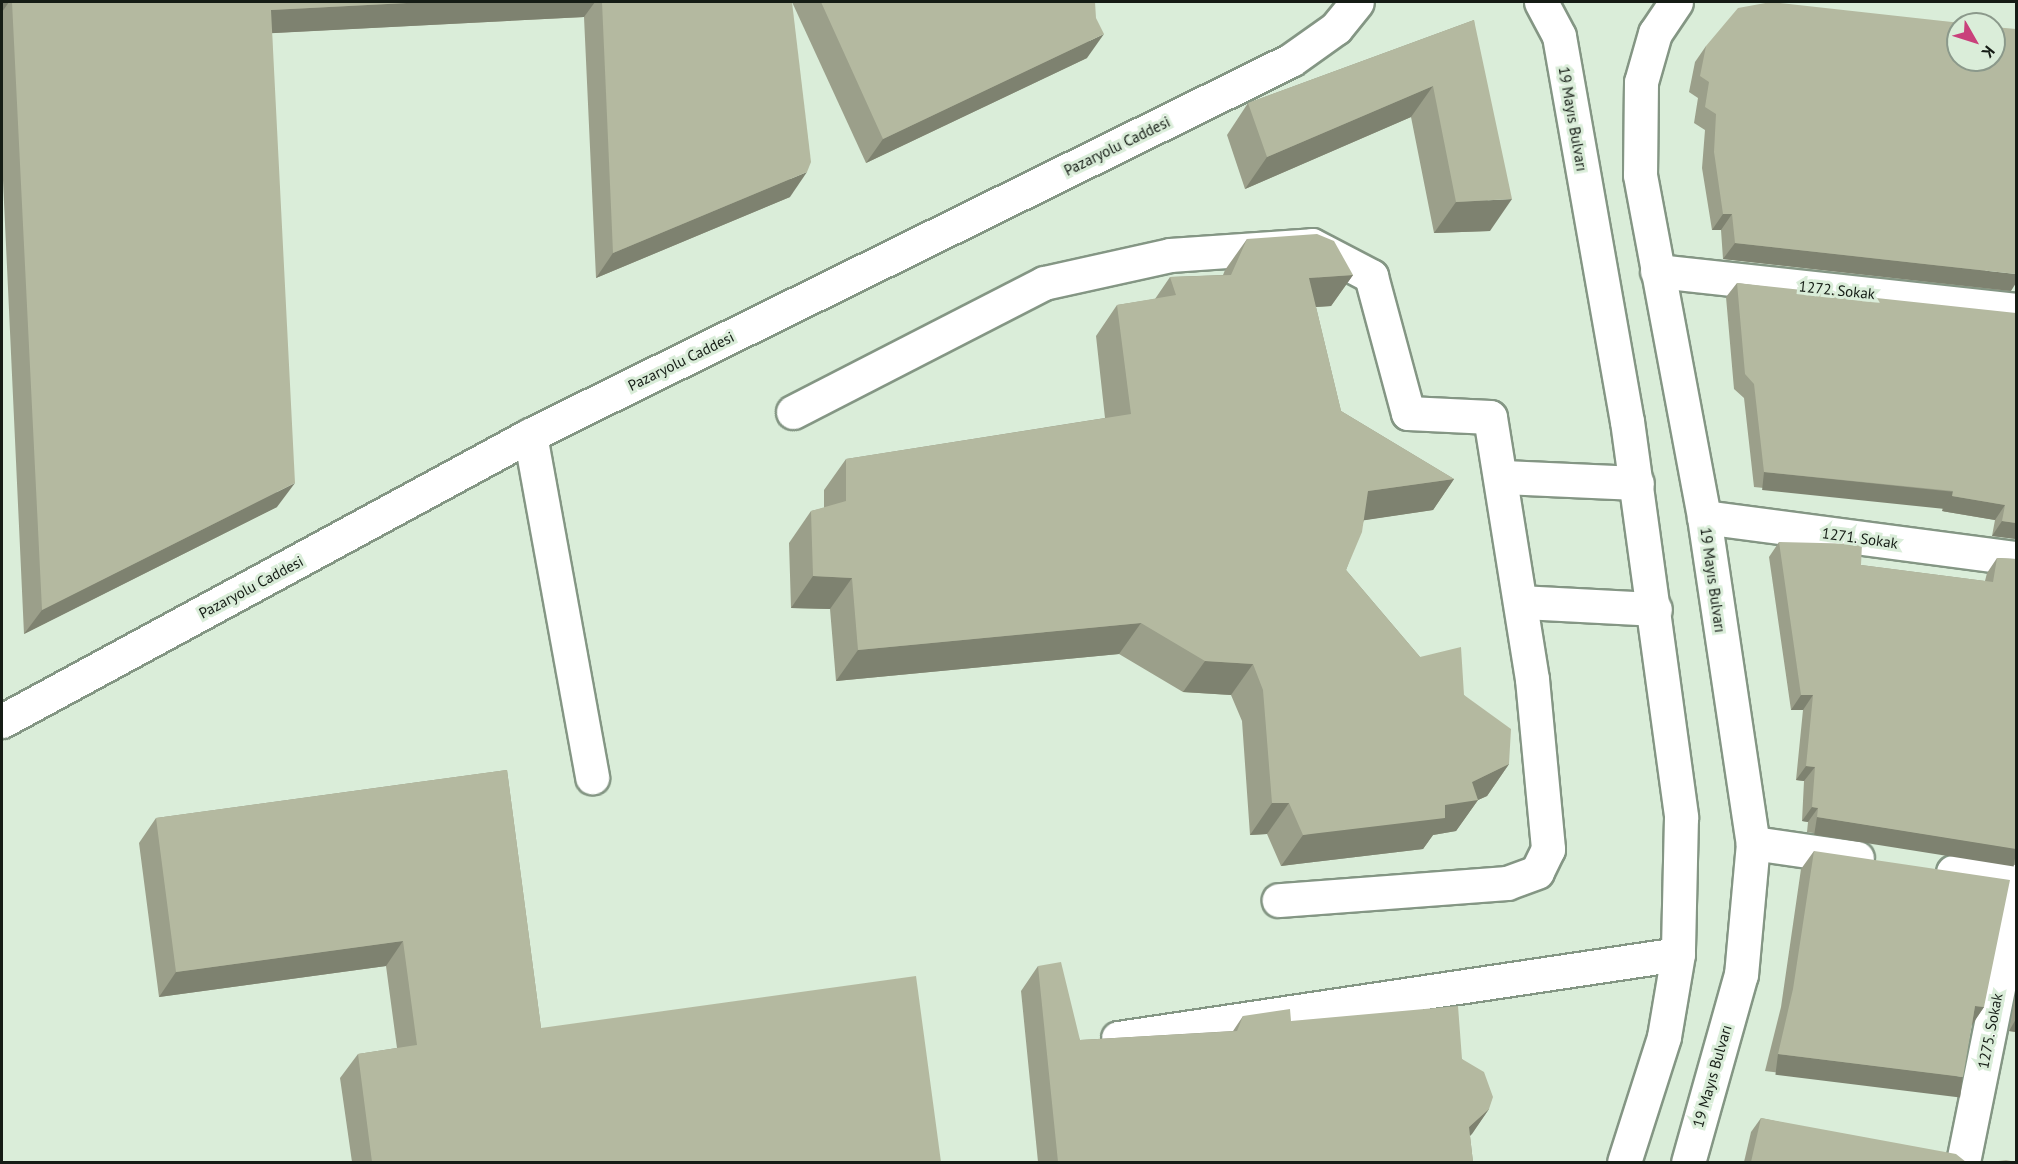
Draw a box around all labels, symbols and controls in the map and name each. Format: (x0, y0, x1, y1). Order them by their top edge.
north arrow (1946, 12, 2006, 72)
text: K (1978, 42, 1999, 62)
street label: 19 Mayıs Bulvarı (1555, 65, 1591, 173)
street label: Pazaryolu Caddesi (1061, 113, 1173, 179)
street label: 1272. Sokak (1797, 277, 1877, 303)
street label: Pazaryolu Caddesi (625, 328, 737, 394)
street label: 1271. Sokak (1820, 524, 1900, 552)
street label: 19 Mayıs Bulvarı (1697, 526, 1729, 634)
street label: Pazaryolu Caddesi (196, 552, 306, 622)
street label: 1275. Sokak (1974, 991, 2006, 1071)
street label: 19 Mayıs Bulvarı (1689, 1023, 1735, 1129)

